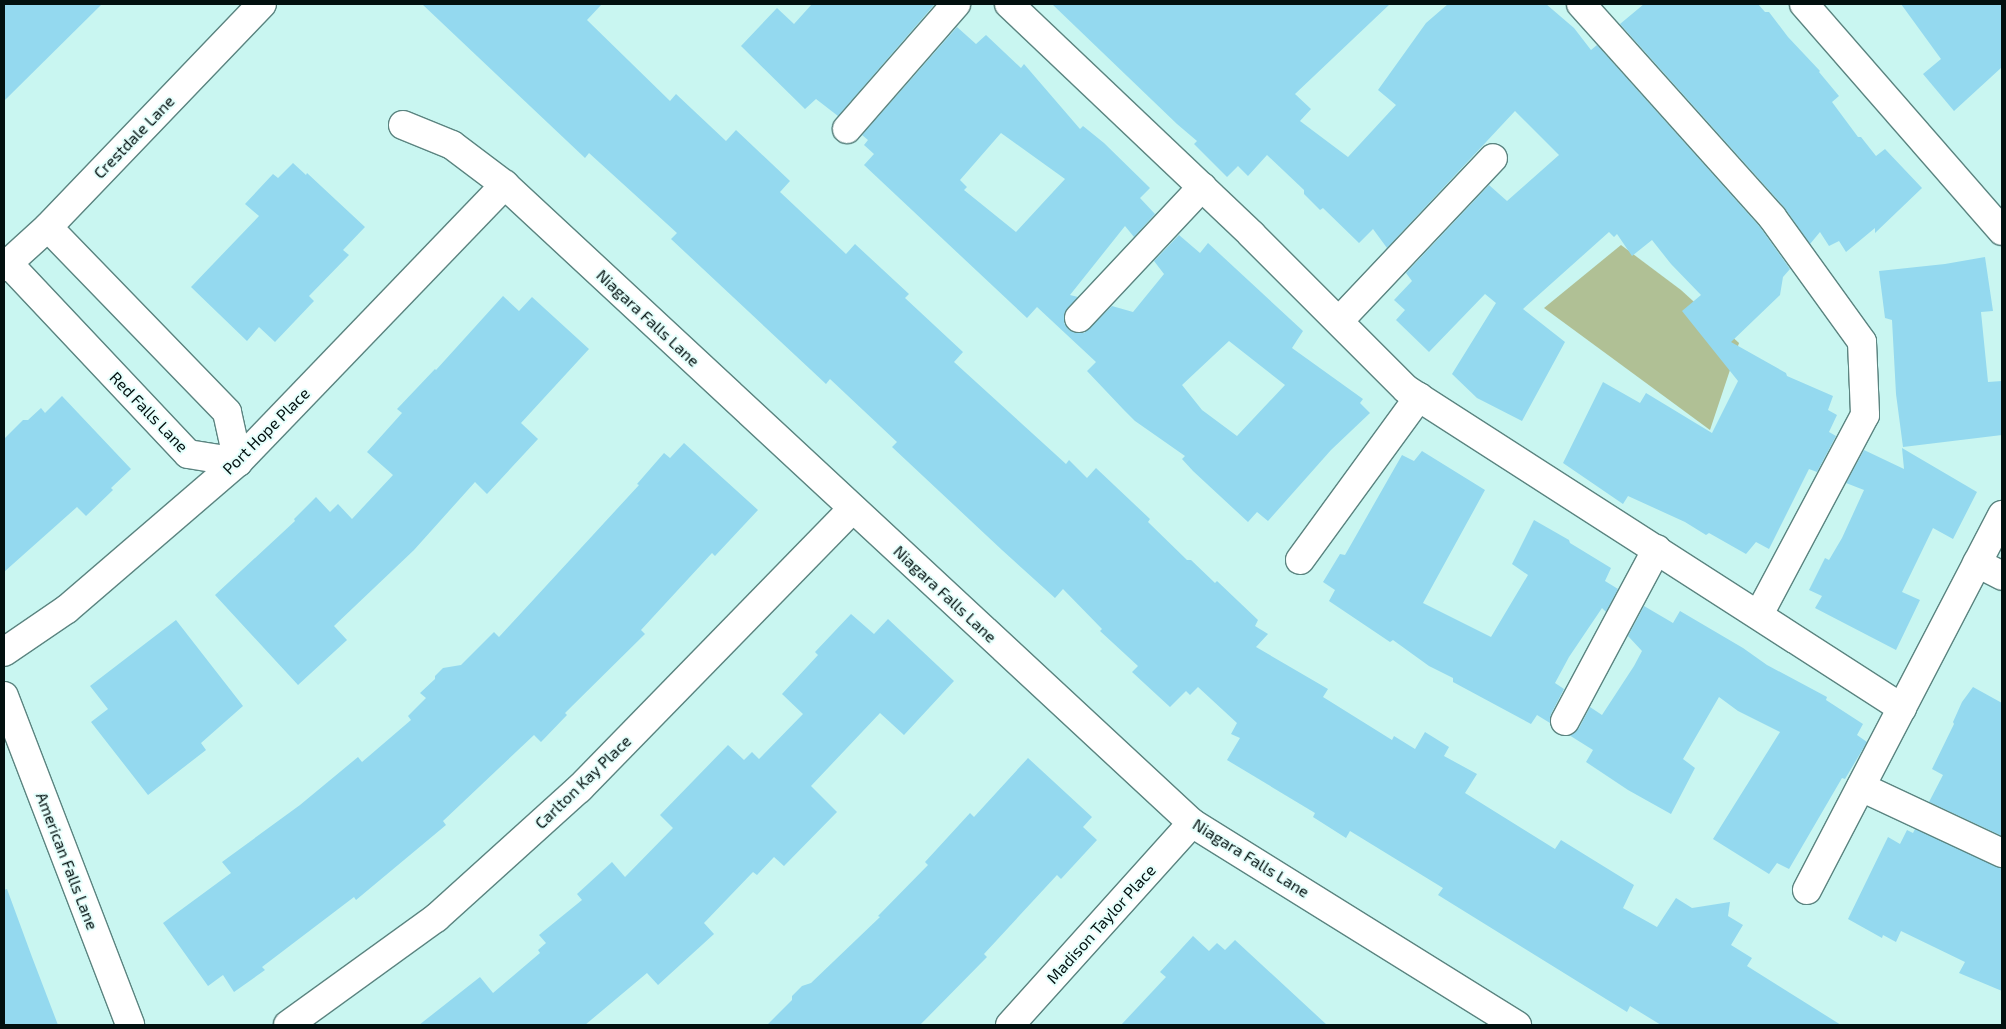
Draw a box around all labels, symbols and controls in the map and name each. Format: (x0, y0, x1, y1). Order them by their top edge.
street label: Crestdale Lane (90, 92, 178, 182)
street label: Niagara Falls Lane (593, 265, 703, 371)
street label: Red Falls Lane (106, 368, 192, 456)
street label: Port Hope Place (219, 384, 313, 478)
street label: Niagara Falls Lane (890, 541, 1000, 647)
street label: Carlton Kay Place (531, 731, 635, 833)
street label: American Falls Lane (32, 790, 102, 932)
street label: Niagara Falls Lane (1189, 814, 1313, 902)
street label: Madison Taylor Place (1042, 860, 1160, 988)

